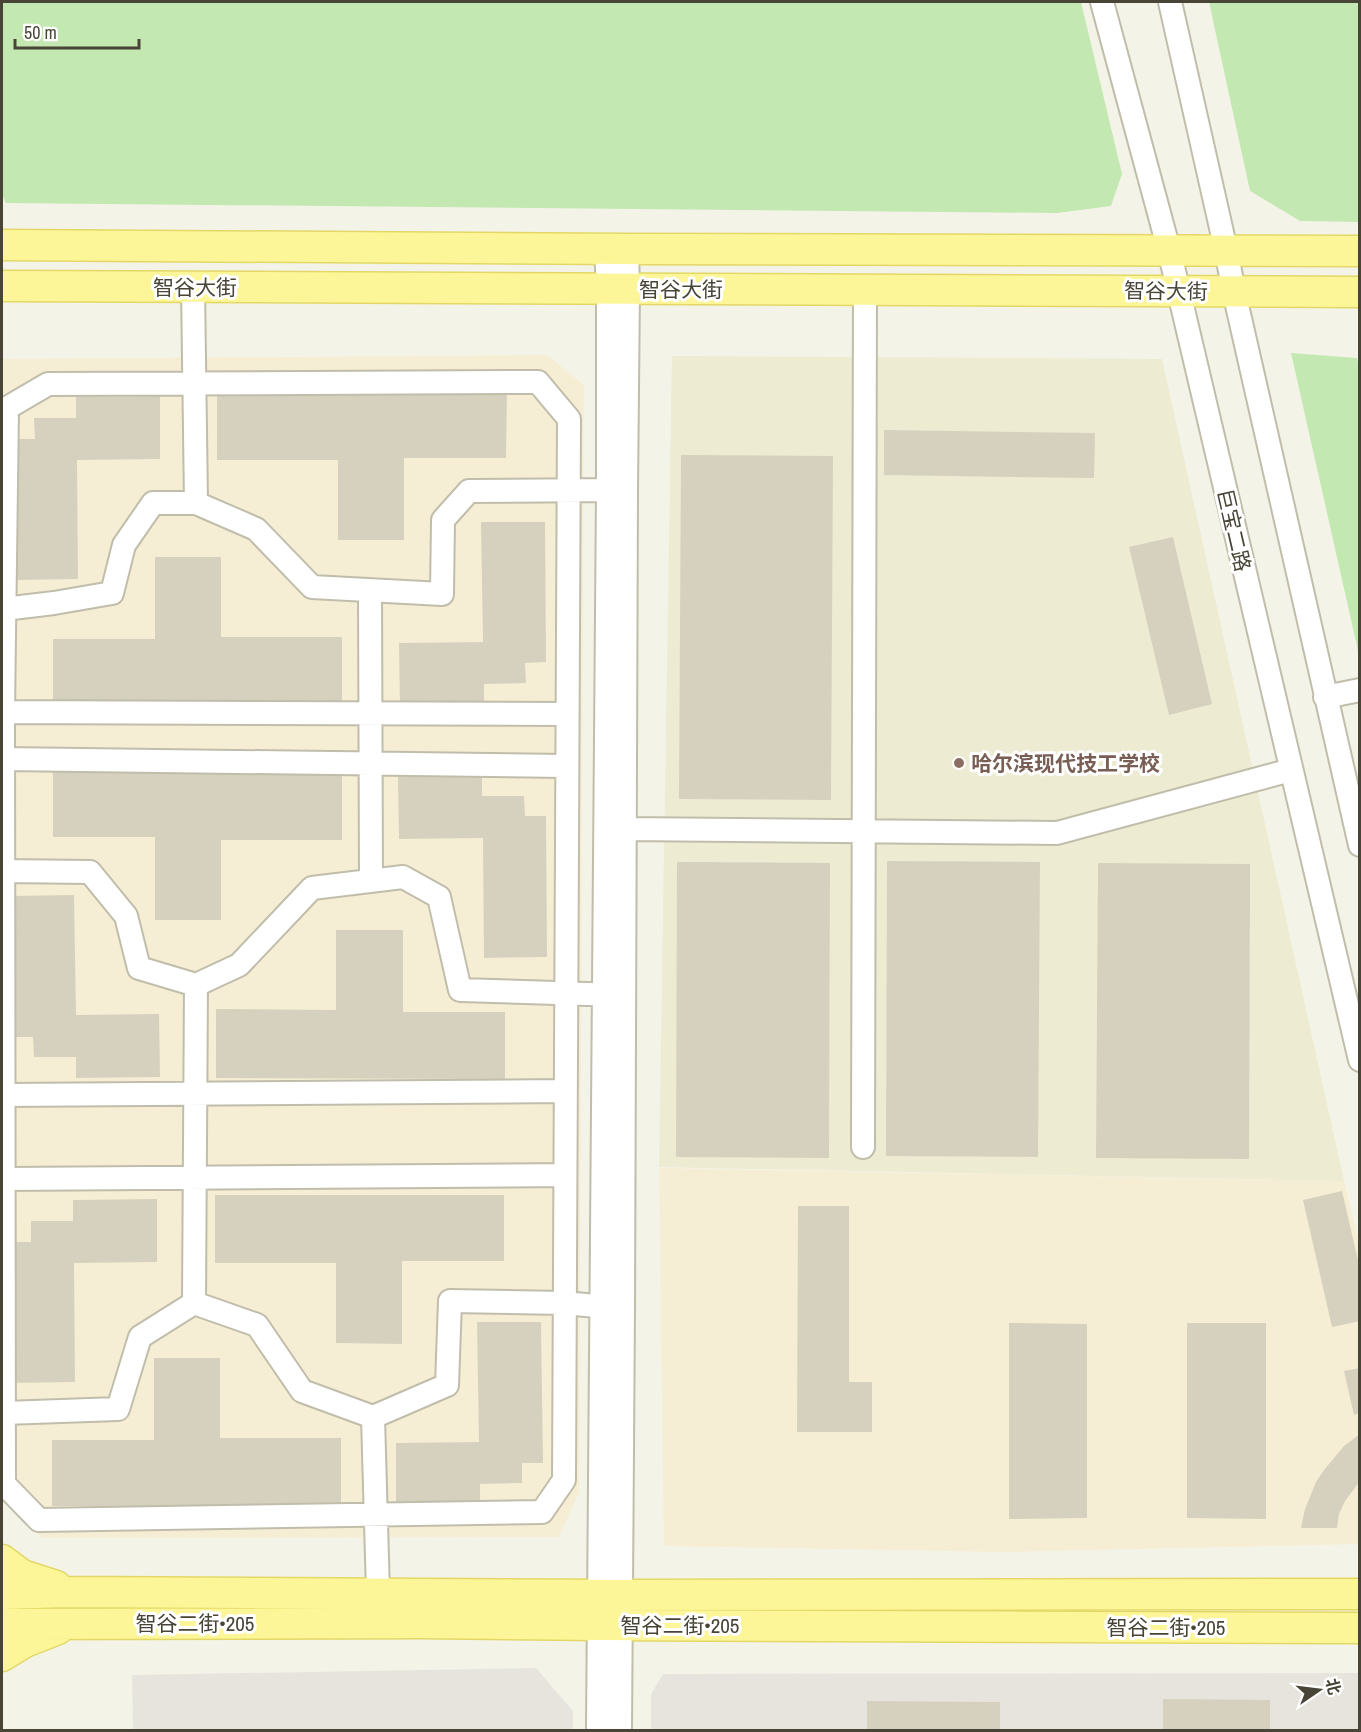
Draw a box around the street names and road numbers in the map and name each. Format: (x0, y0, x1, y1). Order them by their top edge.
street label: 智谷大街 (153, 273, 237, 302)
street label: 智谷大街 (639, 275, 723, 304)
street label: 智谷大街 (1124, 276, 1208, 306)
street label: 巨宝二路 (1210, 486, 1258, 574)
street label: 智谷二街•205 (136, 1609, 254, 1638)
street label: 智谷二街•205 (621, 1611, 739, 1640)
street label: 智谷二街•205 (1107, 1613, 1225, 1642)

